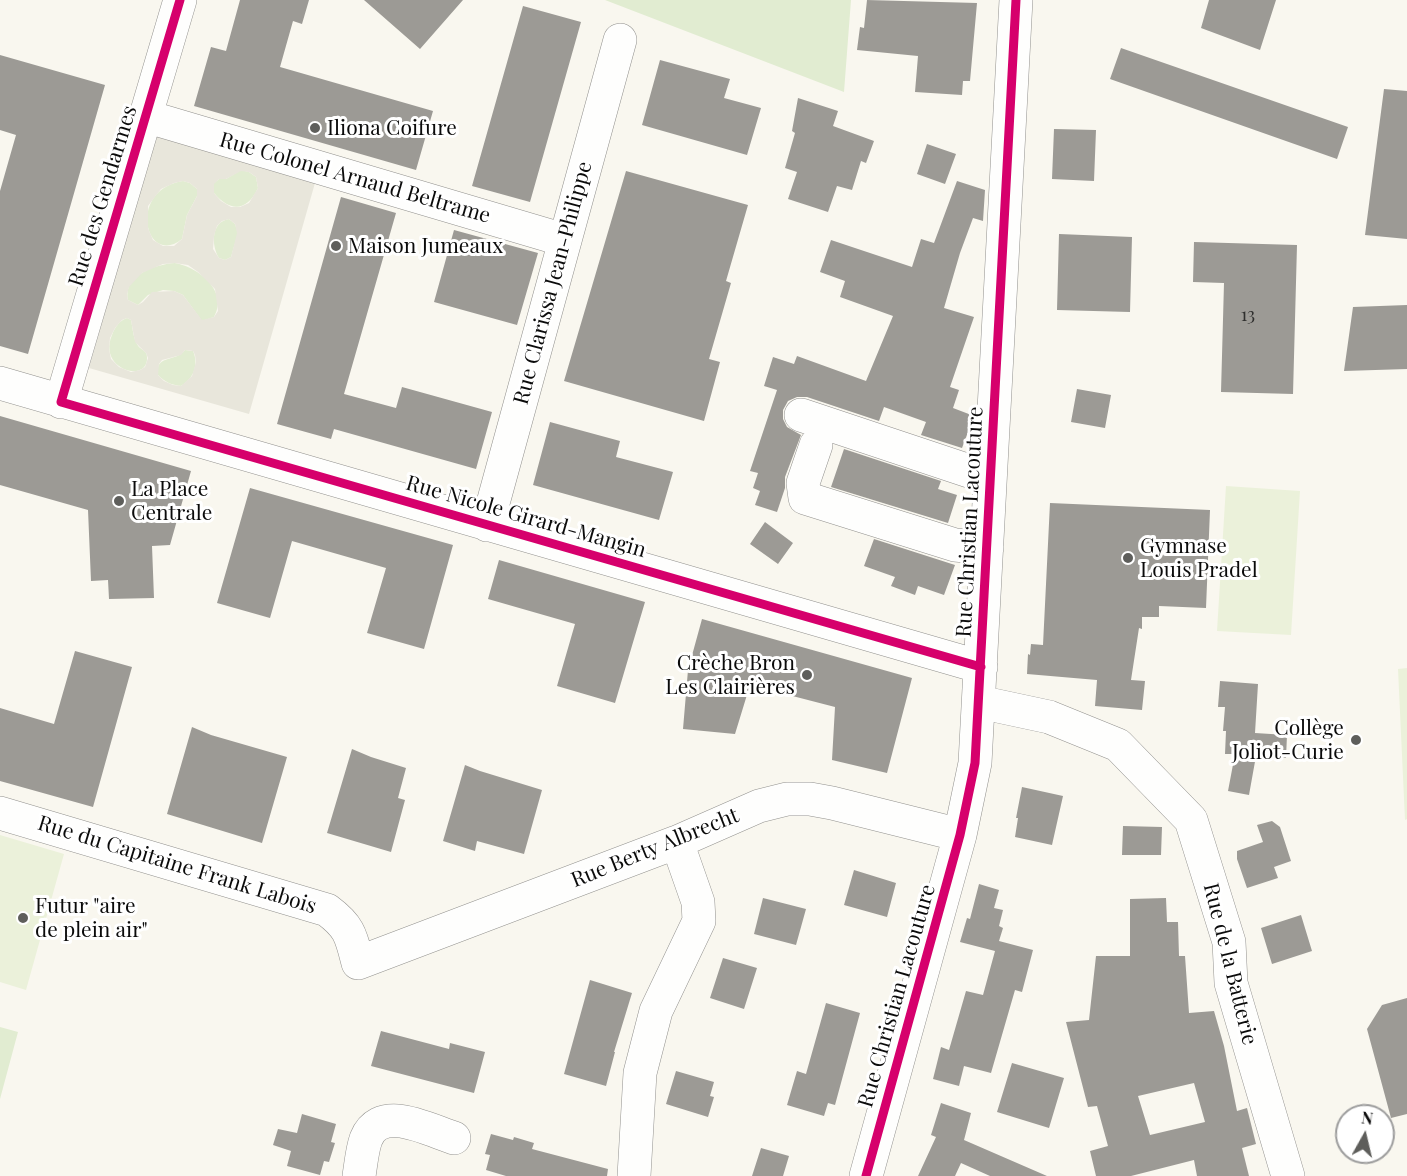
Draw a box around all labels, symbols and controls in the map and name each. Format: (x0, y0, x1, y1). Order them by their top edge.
street label: Rue des Gendarmes (64, 103, 142, 289)
place label: Iliona Coifure (327, 115, 457, 141)
marker: Iliona Coifure (308, 121, 322, 135)
street label: Rue Colonel Arnaud Beltrame (217, 127, 493, 229)
street label: Rue Clarissa Jean-Philippe (508, 159, 598, 407)
place label: Maison Jumeaux (348, 233, 503, 259)
marker: Maison Jumeaux (329, 239, 343, 253)
house number: 13 (1241, 304, 1255, 326)
street label: Rue Christian Lacouture (951, 406, 989, 638)
street label: Rue Nicole Girard-Mangin (403, 471, 649, 563)
place label: La Place Centrale (131, 476, 212, 526)
marker: La Place Centrale (112, 494, 126, 508)
place label: Gymnase Louis Pradel (1140, 533, 1258, 583)
marker: Gymnase Louis Pradel (1121, 551, 1135, 565)
place label: Crèche Bron Les Clairières (665, 650, 795, 700)
marker: Crèche Bron Les Clairières (800, 668, 814, 682)
place label: Collège Joliot-Curie (1232, 715, 1344, 765)
marker: Collège Joliot-Curie (1349, 733, 1363, 747)
street label: Rue Berty Albrecht (567, 803, 743, 893)
street label: Rue du Capitaine Frank Labois (35, 811, 319, 919)
street label: Rue Christian Lacouture (853, 881, 941, 1111)
street label: Rue de la Batterie (1198, 881, 1262, 1047)
place label: Futur "aire de plein air" (35, 893, 148, 943)
marker: Futur "aire de plein air" (16, 911, 30, 925)
north arrow (1335, 1104, 1395, 1164)
text: N (1360, 1106, 1374, 1129)

